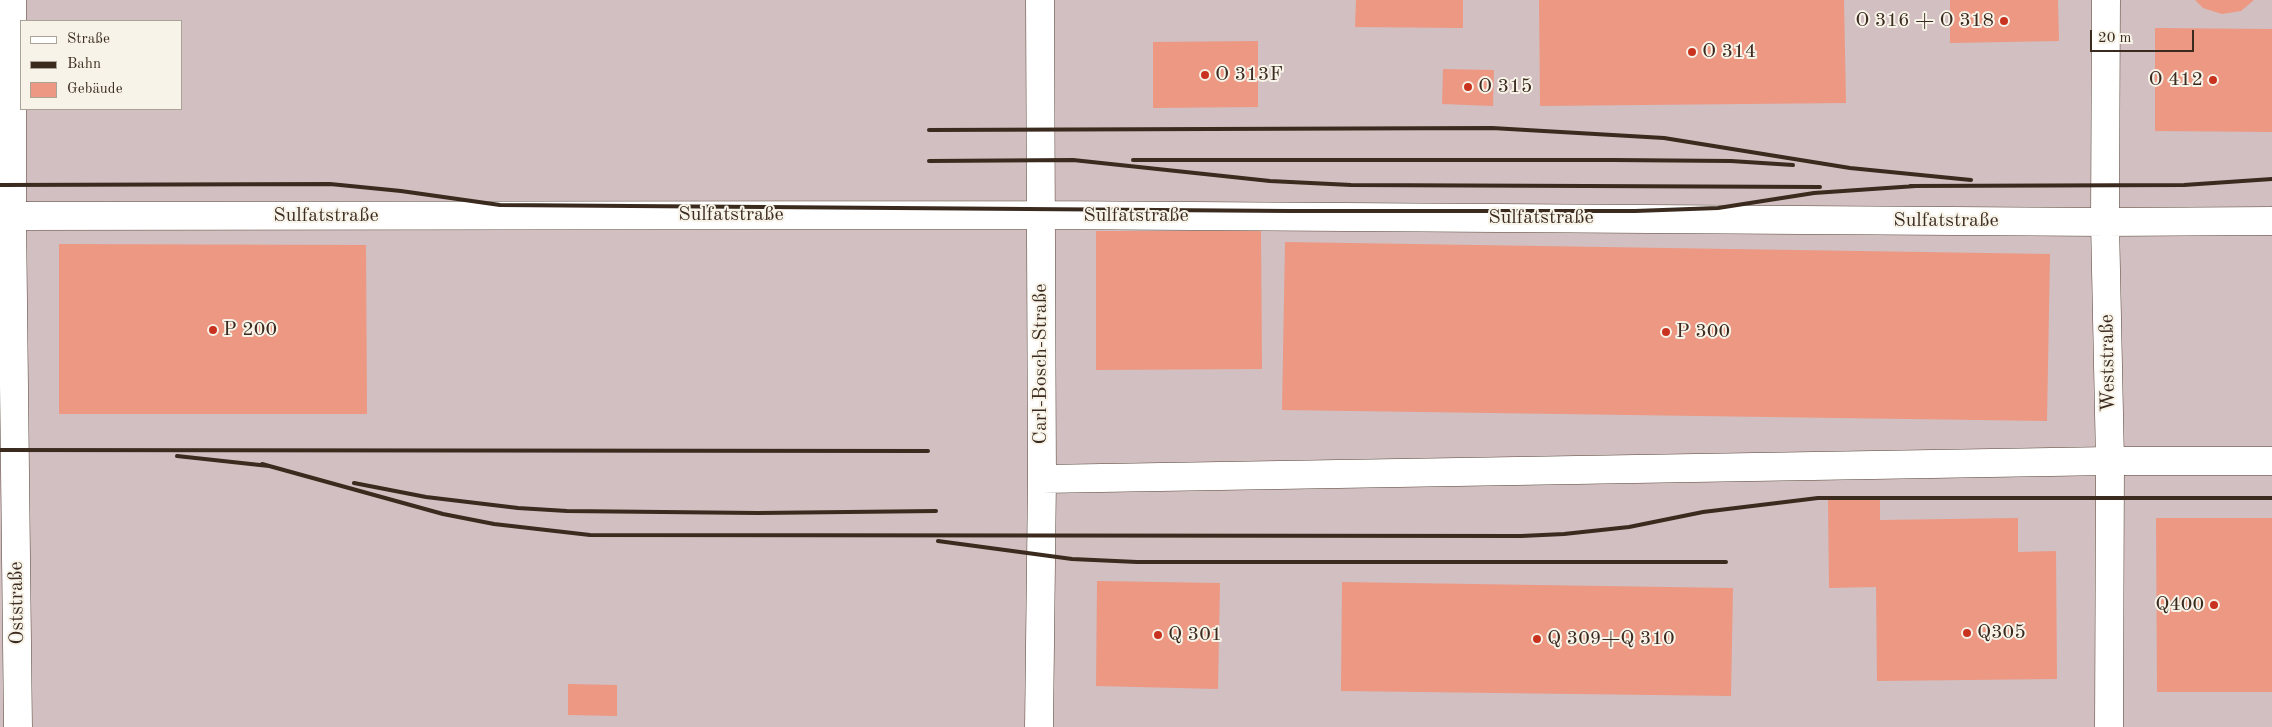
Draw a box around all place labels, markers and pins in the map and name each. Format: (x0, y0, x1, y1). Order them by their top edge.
place label: O 316 + O 318 (1855, 9, 1994, 33)
marker: O 316 + O 318 (1998, 15, 2010, 27)
place label: O 314 (1702, 40, 1756, 64)
marker: O 314 (1686, 46, 1698, 58)
place label: O 313F (1215, 63, 1283, 87)
place label: O 412 (2149, 68, 2203, 92)
marker: O 313F (1199, 69, 1211, 81)
marker: O 412 (2207, 74, 2219, 86)
place label: O 315 (1478, 75, 1532, 99)
marker: O 315 (1462, 81, 1474, 93)
place label: P 200 (223, 318, 277, 342)
place label: P 300 (1676, 320, 1730, 344)
marker: P 200 (207, 324, 219, 336)
marker: P 300 (1660, 326, 1672, 338)
place label: Q400 (2155, 593, 2204, 617)
marker: Q400 (2208, 599, 2220, 611)
place label: Q305 (1977, 621, 2026, 645)
place label: Q 301 (1168, 623, 1222, 647)
place label: Q 309+Q 310 (1547, 627, 1675, 651)
marker: Q305 (1961, 627, 1973, 639)
marker: Q 301 (1152, 629, 1164, 641)
marker: Q 309+Q 310 (1531, 633, 1543, 645)

